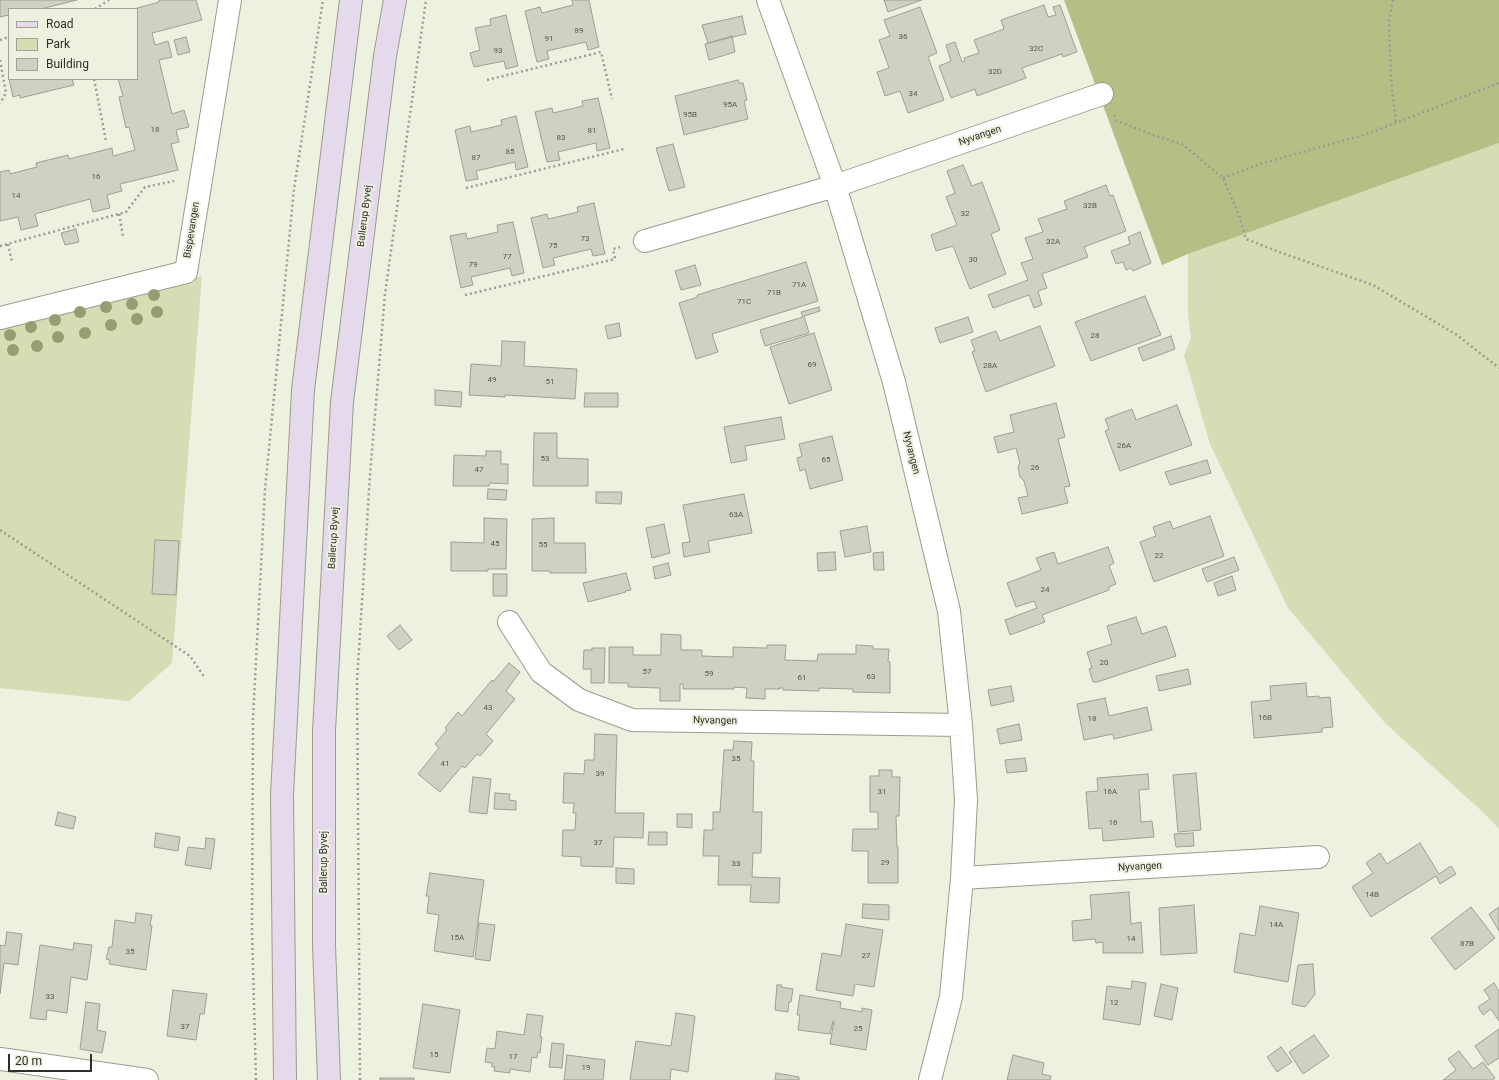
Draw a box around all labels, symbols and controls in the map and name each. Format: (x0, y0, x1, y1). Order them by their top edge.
legend (8, 8, 138, 80)
text: Road (46, 17, 74, 31)
house number: 89 (575, 26, 583, 36)
house number: 36 (899, 32, 907, 42)
house number: 91 (545, 34, 553, 44)
text: Park (46, 37, 70, 51)
house number: 32C (1029, 44, 1043, 54)
house number: 93 (494, 46, 502, 56)
text: Building (46, 57, 89, 71)
house number: 32D (988, 67, 1002, 77)
house number: 34 (909, 89, 917, 99)
house number: 95A (723, 100, 737, 110)
house number: 95B (683, 110, 697, 120)
street label: Nyvangen (957, 123, 1003, 149)
house number: 18 (151, 125, 159, 135)
house number: 81 (588, 126, 596, 136)
house number: 83 (557, 133, 565, 143)
house number: 85 (506, 147, 514, 157)
house number: 87 (472, 153, 480, 163)
house number: 16 (92, 172, 100, 182)
street label: Ballerup Byvej (355, 184, 375, 248)
house number: 14 (12, 191, 20, 201)
street label: Bispevangen (182, 201, 202, 259)
house number: 32B (1083, 201, 1097, 211)
house number: 32 (961, 209, 969, 219)
house number: 73 (581, 234, 589, 244)
house number: 32A (1046, 237, 1060, 247)
house number: 75 (549, 241, 557, 251)
house number: 77 (503, 252, 511, 262)
house number: 30 (969, 255, 977, 265)
house number: 79 (469, 260, 477, 270)
house number: 71A (792, 280, 806, 290)
house number: 71B (767, 288, 781, 298)
house number: 71C (737, 297, 751, 307)
house number: 28 (1091, 331, 1099, 341)
house number: 69 (808, 360, 816, 370)
house number: 28A (983, 361, 997, 371)
house number: 49 (488, 375, 496, 385)
house number: 51 (546, 377, 554, 387)
street label: Nyvangen (900, 430, 922, 476)
house number: 26A (1117, 441, 1131, 451)
house number: 53 (541, 454, 549, 464)
house number: 65 (822, 455, 830, 465)
house number: 26 (1031, 463, 1039, 473)
house number: 47 (475, 465, 483, 475)
street label: Ballerup Byvej (326, 507, 342, 569)
house number: 63A (729, 510, 743, 520)
house number: 45 (491, 539, 499, 549)
house number: 55 (539, 540, 547, 550)
house number: 22 (1155, 551, 1163, 561)
house number: 24 (1041, 585, 1049, 595)
house number: 20 (1100, 658, 1108, 668)
house number: 57 (643, 667, 651, 677)
house number: 59 (705, 669, 713, 679)
house number: 63 (867, 672, 875, 682)
house number: 61 (798, 673, 806, 683)
house number: 43 (484, 703, 492, 713)
house number: 16B (1258, 713, 1272, 723)
house number: 18 (1088, 714, 1096, 724)
street label: Nyvangen (693, 715, 737, 727)
house number: 35 (732, 754, 740, 764)
house number: 41 (441, 759, 449, 769)
house number: 39 (596, 769, 604, 779)
house number: 31 (878, 787, 886, 797)
house number: 16A (1103, 787, 1117, 797)
house number: 16 (1109, 818, 1117, 828)
street label: Ballerup Byvej (318, 831, 330, 893)
house number: 37 (594, 838, 602, 848)
house number: 29 (881, 858, 889, 868)
house number: 33 (732, 859, 740, 869)
street label: Nyvangen (1118, 860, 1162, 874)
house number: 14B (1365, 890, 1379, 900)
house number: 14A (1269, 920, 1283, 930)
house number: 15A (450, 933, 464, 943)
house number: 14 (1127, 934, 1135, 944)
house number: 87B (1460, 939, 1474, 949)
house number: 35 (126, 947, 134, 957)
house number: 27 (862, 951, 870, 961)
house number: 33 (46, 992, 54, 1002)
house number: 12 (1110, 998, 1118, 1008)
house number: 37 (181, 1022, 189, 1032)
house number: 25 (854, 1024, 862, 1034)
scale bar (10, 1046, 94, 1072)
house number: 15 (430, 1050, 438, 1060)
house number: 17 (509, 1052, 517, 1062)
text: 20 m (15, 1054, 42, 1068)
house number: 19 (582, 1063, 590, 1073)

